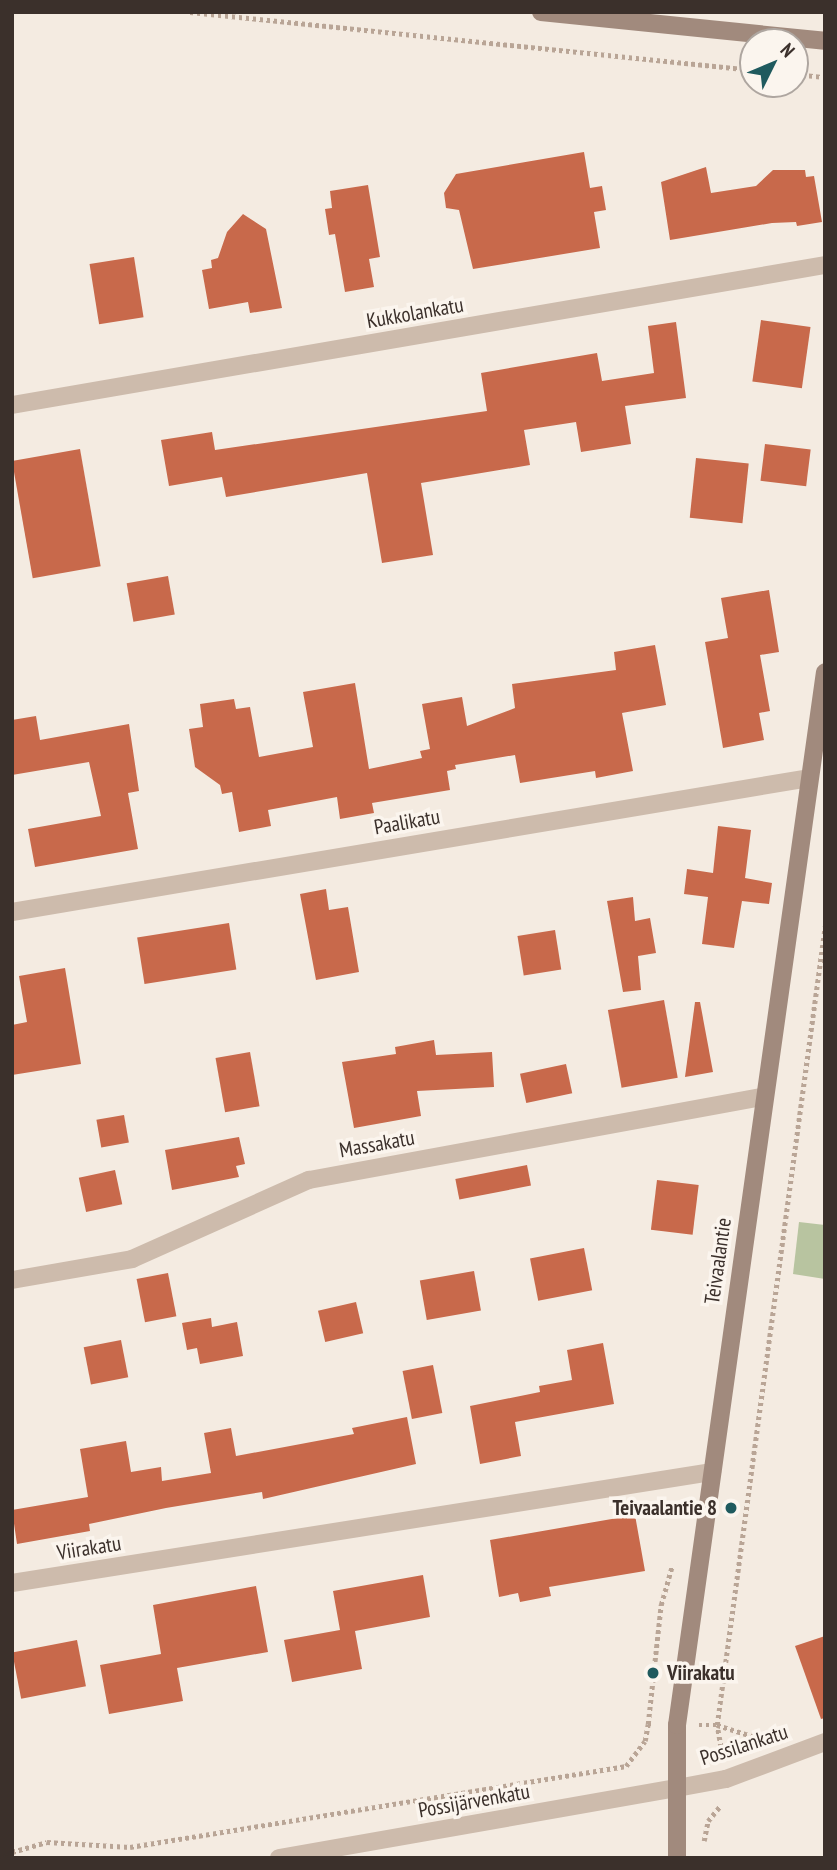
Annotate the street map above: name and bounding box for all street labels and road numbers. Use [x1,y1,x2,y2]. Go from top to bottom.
street label: Kukkolankatu [364,292,466,334]
street label: Paalikatu [372,804,442,840]
street label: Massakatu [337,1125,417,1163]
street label: Teivaalantie [699,1216,737,1306]
street label: Viirakatu [55,1531,123,1565]
street label: Possilankatu [697,1719,791,1771]
street label: Possijärvenkatu [416,1779,532,1823]

